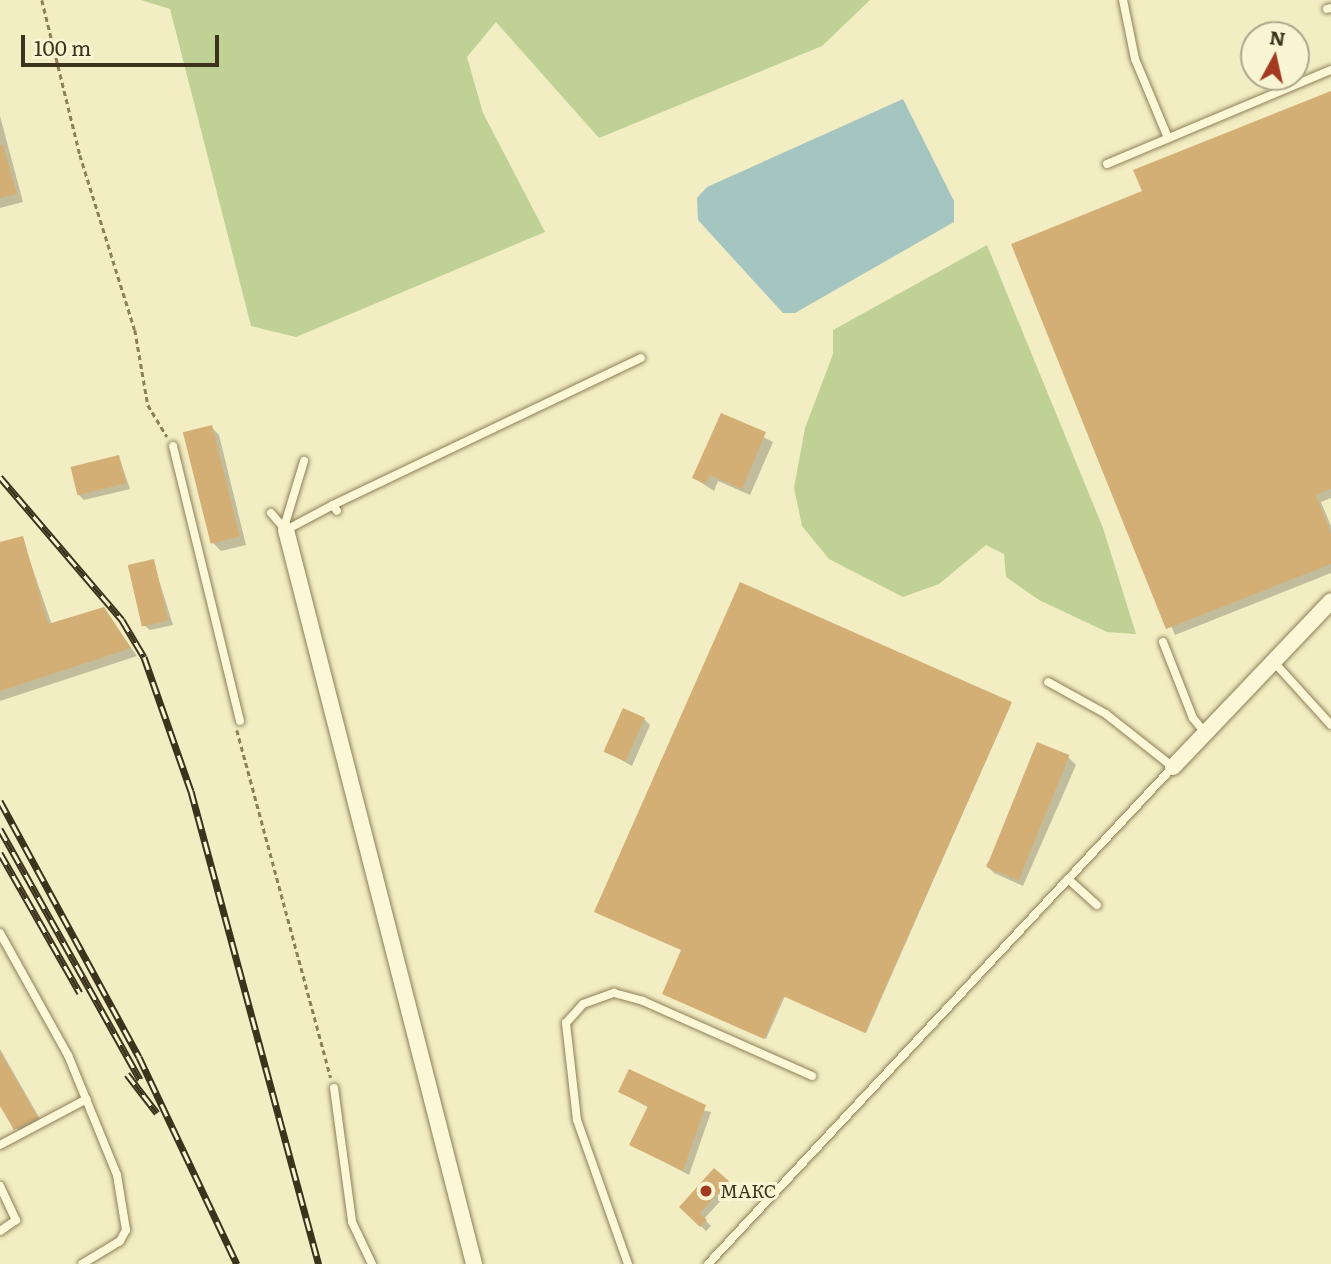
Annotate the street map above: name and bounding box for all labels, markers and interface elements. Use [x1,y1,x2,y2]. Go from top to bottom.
scale bar [24,21,222,65]
north arrow [1240,21,1310,91]
text: N [1268,22,1287,52]
text: 100 m [34,31,91,62]
place label: МАКС [720,1180,776,1202]
marker: МАКС [698,1183,714,1199]

